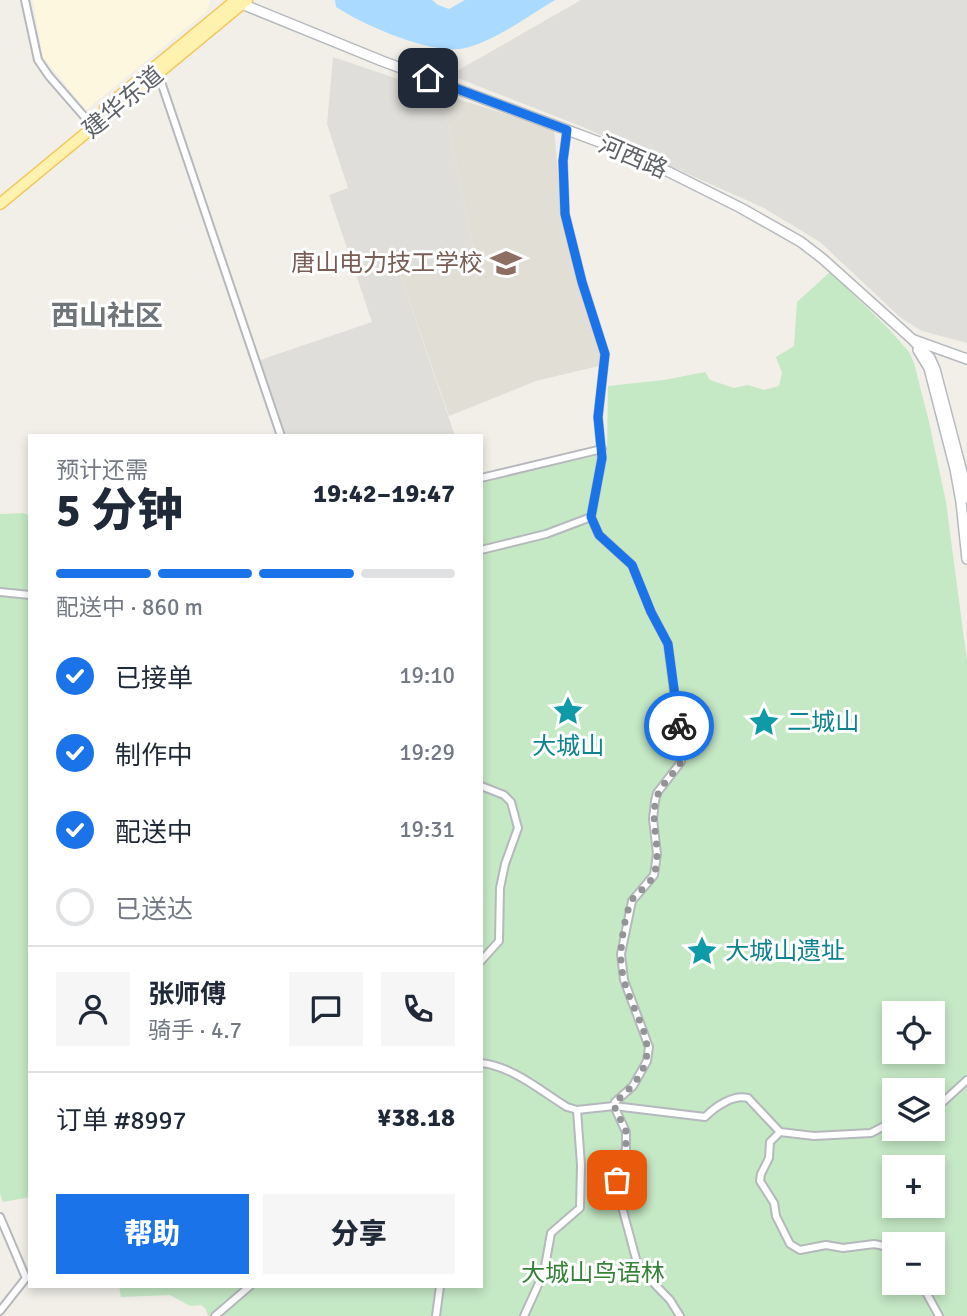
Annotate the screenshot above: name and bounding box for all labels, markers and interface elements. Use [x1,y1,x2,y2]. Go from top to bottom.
pin [398,48,458,108]
icon: home [409,59,447,97]
street label: 建华东道 [77,60,169,144]
street label: 河西路 [594,129,672,185]
school or university icon: 唐山电力技工学校 [489,246,523,280]
place label: 唐山电力技工学校 [291,248,483,278]
district label: 西山社区 [51,299,163,333]
text: 预计还需 [56,456,148,485]
text: 19:42–19:47 [313,478,455,510]
text: 5 分钟 [56,483,183,539]
text: 配送中 · 860 m [56,593,203,622]
icon: check [56,657,94,695]
text: 19:10 [399,661,455,690]
text: 已接单 [115,663,193,695]
courier [644,691,714,761]
place icon: 大城山 [551,694,585,728]
place icon: 二城山 [747,705,781,739]
icon: bike [660,707,698,745]
place label: 二城山 [787,707,859,737]
place label: 大城山 [532,731,604,761]
icon: check [56,734,94,772]
text: 19:29 [399,738,455,767]
text: 制作中 [115,740,193,772]
icon: check [56,811,94,849]
text: 19:31 [399,815,455,844]
text: 配送中 [115,817,193,849]
text: 已送达 [115,894,193,926]
place icon: 大城山遗址 [685,934,719,968]
place label: 大城山遗址 [725,936,845,966]
button: person [56,972,130,1046]
button: chat [289,972,363,1046]
button: phone [381,972,455,1046]
text: 张师傅 [148,979,226,1011]
map controls [882,1001,945,1295]
button: locate [882,1001,945,1064]
text: 骑手 · 4.7 [148,1016,242,1045]
button: layers [882,1078,945,1141]
text: ¥38.18 [377,1102,455,1134]
text: 订单 #8997 [56,1105,187,1137]
pin [587,1150,647,1210]
button: + [882,1155,945,1218]
icon: bag [598,1161,636,1199]
button: 帮助 [56,1194,249,1274]
button: 分享 [263,1194,455,1274]
button: − [882,1232,945,1295]
park label: 大城山鸟语林 [521,1258,665,1288]

